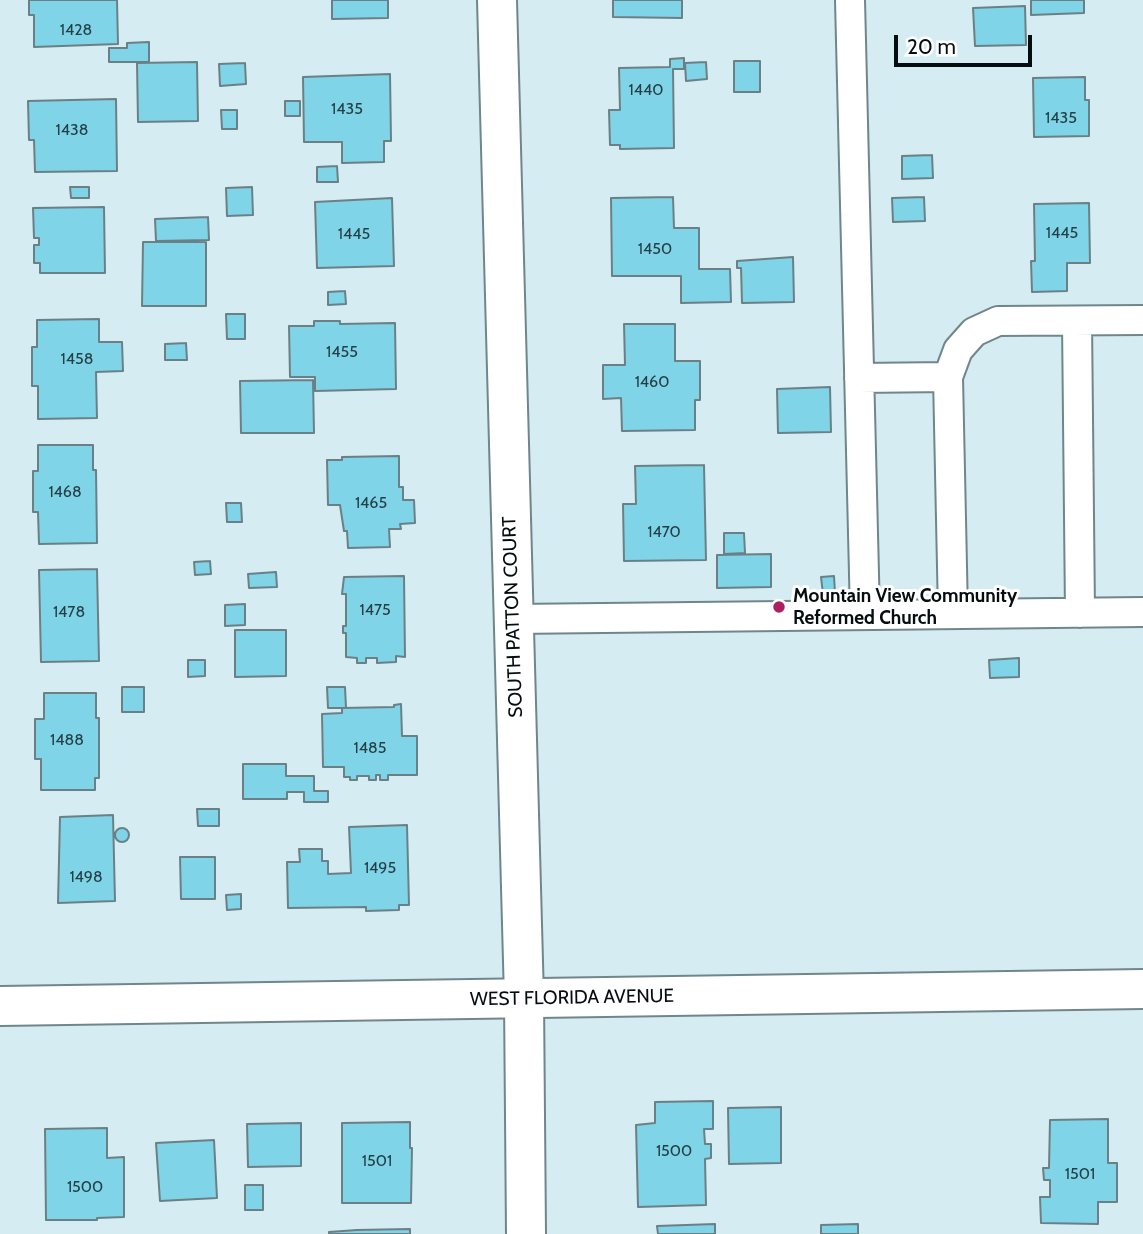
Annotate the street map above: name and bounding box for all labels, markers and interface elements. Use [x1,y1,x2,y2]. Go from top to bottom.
house number: 1428 [60,20,92,40]
scale bar [898,21,1036,65]
text: 20 m [907,34,956,59]
house number: 1440 [629,80,663,100]
house number: 1435 [331,99,363,119]
house number: 1435 [1045,108,1077,128]
house number: 1438 [56,120,88,140]
house number: 1445 [1046,223,1078,243]
house number: 1445 [338,224,370,244]
house number: 1450 [638,239,672,259]
house number: 1455 [326,342,358,362]
house number: 1458 [61,349,93,369]
house number: 1460 [635,372,669,392]
house number: 1468 [48,482,82,502]
house number: 1465 [355,493,387,513]
street label: SOUTH PATTON COURT [498,516,528,718]
house number: 1470 [647,522,681,542]
place label: Mountain View Community Reformed Church [793,585,1017,629]
marker: Mountain View Community Reformed Church [771,599,787,615]
house number: 1475 [359,600,391,620]
house number: 1478 [53,602,85,622]
house number: 1488 [50,730,84,750]
house number: 1485 [354,738,386,758]
house number: 1495 [364,858,396,878]
house number: 1498 [69,867,103,887]
street label: WEST FLORIDA AVENUE [470,985,674,1011]
house number: 1500 [656,1141,692,1161]
house number: 1501 [362,1151,392,1171]
house number: 1501 [1065,1164,1095,1184]
house number: 1500 [67,1177,103,1197]

